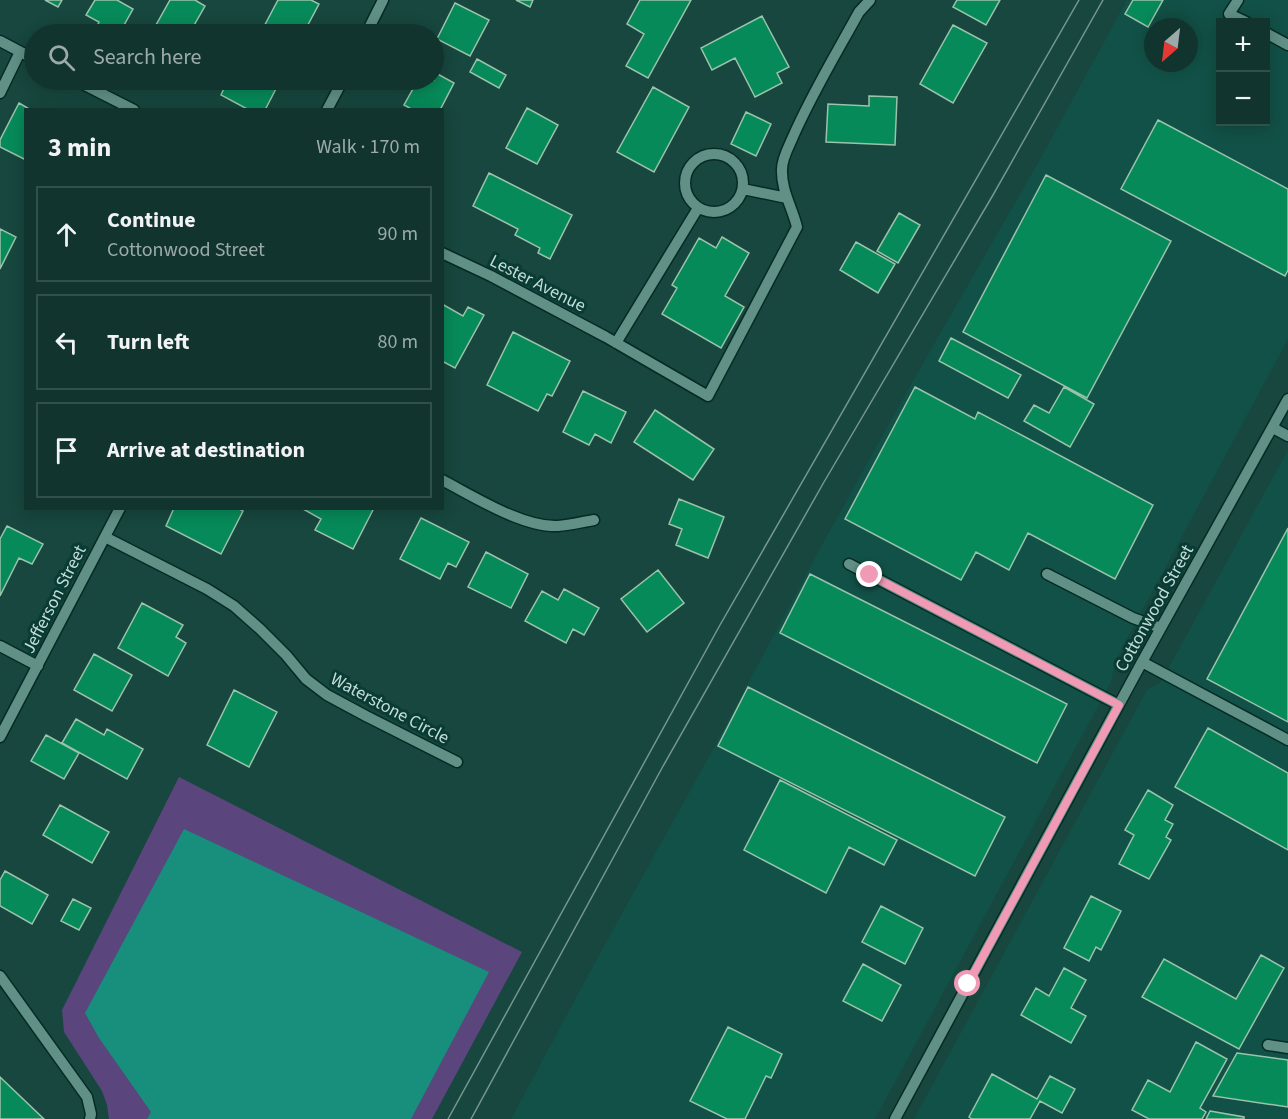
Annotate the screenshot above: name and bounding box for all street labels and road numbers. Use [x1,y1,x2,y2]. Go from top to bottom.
street label: Lester Avenue [485,249,590,318]
street label: Cottonwood Street [1109,540,1200,676]
street label: Jefferson Street [16,541,93,658]
street label: Waterstone Circle [326,667,454,750]

